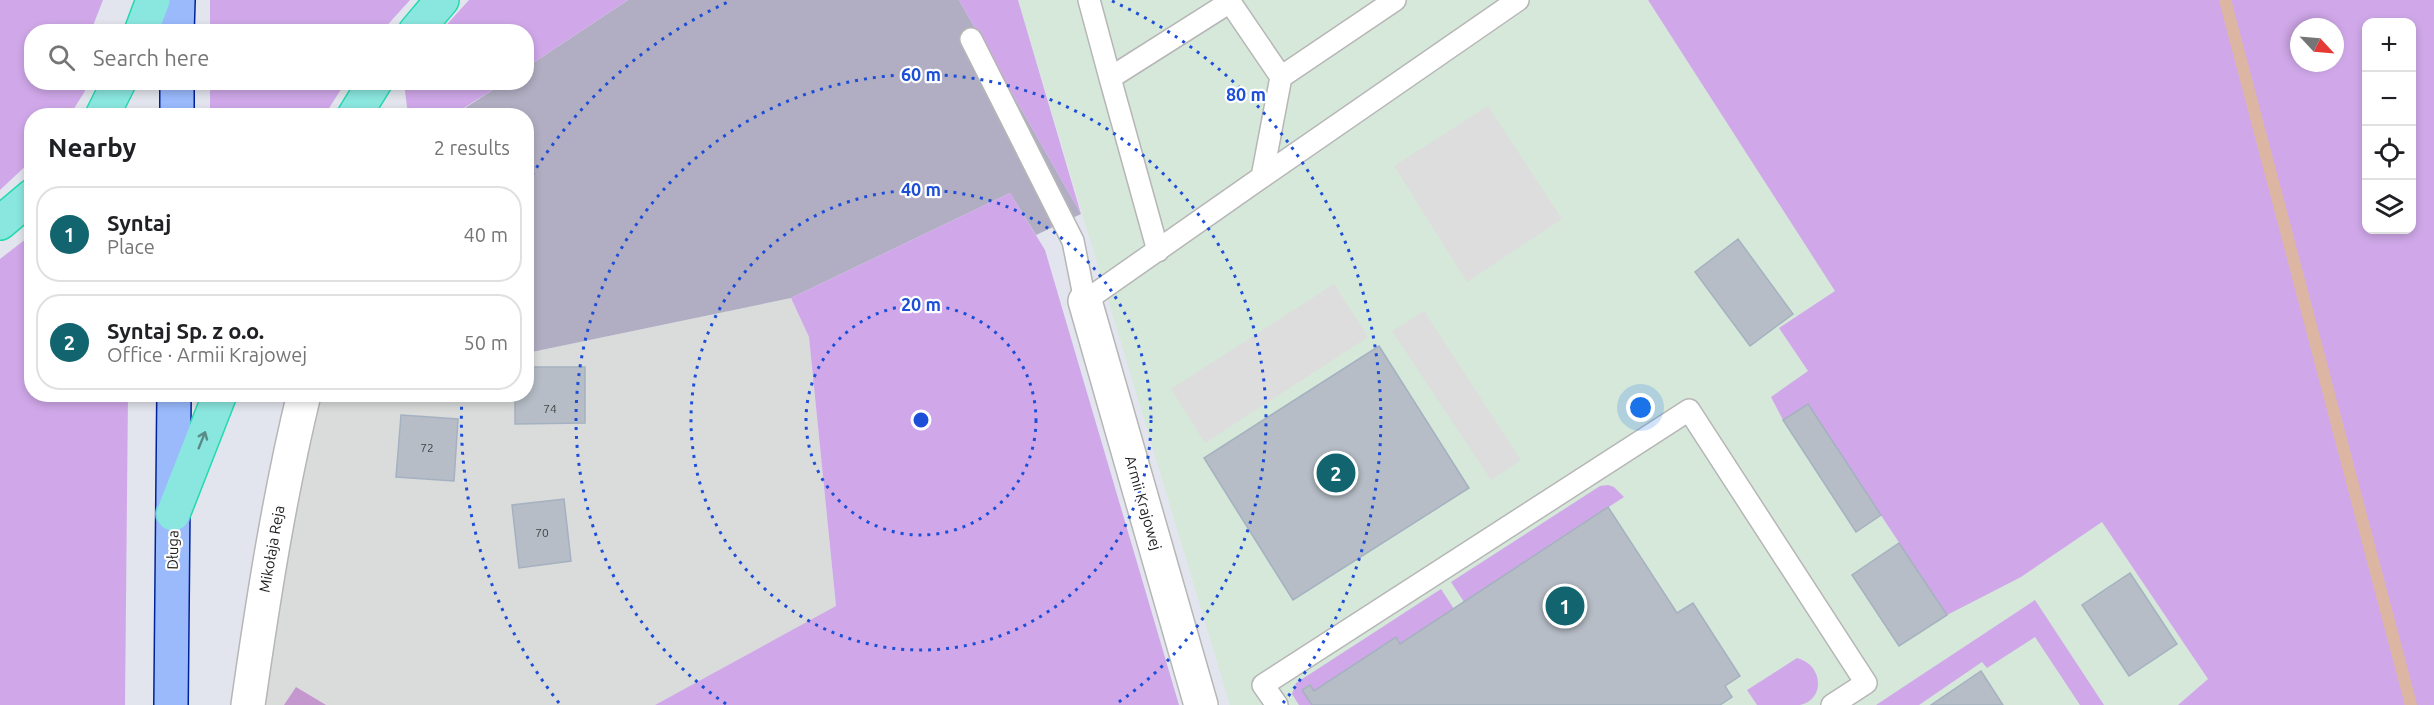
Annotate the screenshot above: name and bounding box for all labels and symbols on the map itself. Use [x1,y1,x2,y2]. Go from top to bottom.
north arrow [2290,18,2344,72]
text: 60 m [901,64,941,84]
text: 80 m [1226,84,1266,104]
text: 40 m [901,179,941,199]
text: 20 m [901,294,941,314]
your location [1626,393,1655,422]
house number: 74 [543,402,557,415]
centre of rings [911,410,931,430]
one-way arrow [197,431,208,450]
house number: 72 [420,441,434,454]
pin: 2 [1316,450,1356,496]
street label: Armii Krajowej [1122,454,1165,552]
street label: Mikołaja Reja [255,504,288,594]
house number: 70 [535,526,549,539]
street label: Długa [164,530,181,570]
pin: 1 [1546,584,1584,628]

